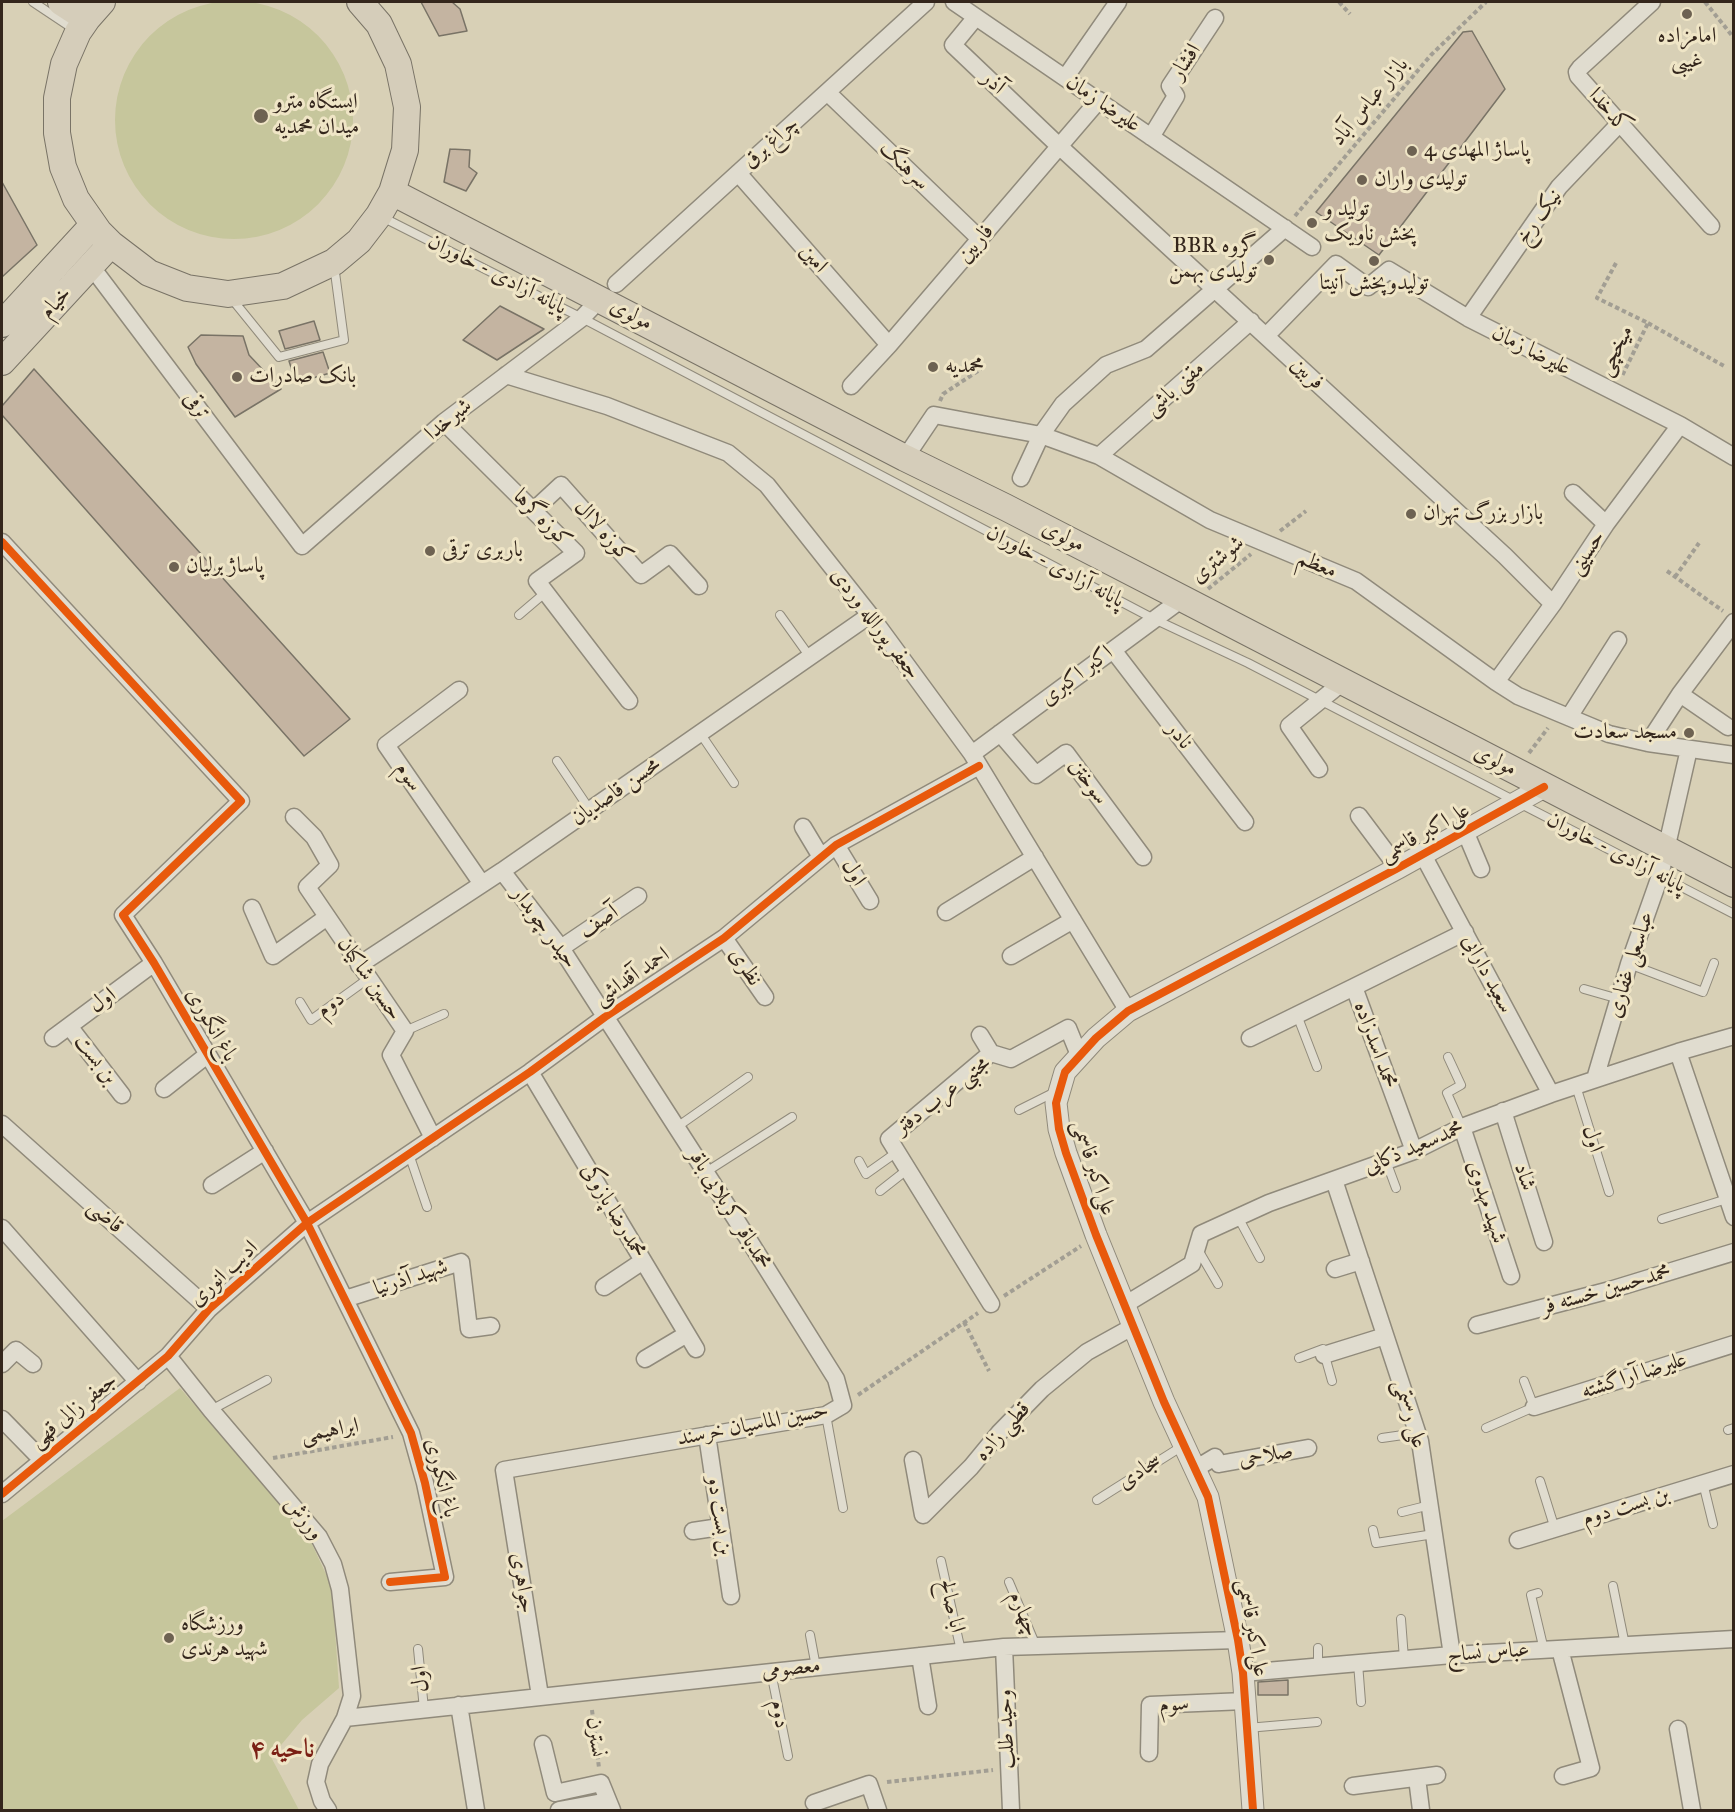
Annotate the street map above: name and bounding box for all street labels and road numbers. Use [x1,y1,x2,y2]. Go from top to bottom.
street label: افشار [1165,39,1207,85]
street label: بازار عباس آباد [1325,52,1415,152]
street label: آذر [975,65,1011,101]
street label: علیرضا زمان [1060,69,1146,139]
street label: کدخدا [1582,83,1636,139]
street label: چراغ برق [738,111,804,175]
street label: سرهنگ [873,136,935,196]
street label: نیک رخ [1510,184,1568,250]
street label: فاربین [952,219,1000,269]
street label: پایانه آزادی - خاوران [423,229,571,321]
street label: امین [793,239,833,279]
street label: خیام [34,281,78,325]
street label: مولوی [605,293,657,337]
street label: علیرضا زمان [1487,320,1575,382]
street label: میخچی [1592,321,1640,381]
street label: فربین [1285,352,1329,396]
street label: مقنی باشی [1140,356,1210,422]
street label: ترقی [177,386,215,426]
street label: شیرخدا [420,393,478,447]
street label: کوزه‌گرها [507,484,577,554]
street label: کوزه لاال [568,495,638,569]
street label: مولوی [1037,515,1089,559]
street label: پایانه آزادی - خاوران [981,520,1129,614]
street label: حسینی [1563,526,1611,580]
street label: شوشتری [1186,530,1250,590]
street label: معظم [1293,545,1341,585]
street label: جعفر پورالله وردی [824,563,926,685]
street label: اکبر اکبری [1035,640,1119,712]
street label: نادر [1160,717,1198,755]
street label: مولوی [1469,739,1521,783]
street label: محسن قاصدیان [566,752,666,832]
street label: سوختن [1063,754,1113,810]
street label: سوم [389,757,427,797]
street label: علی‌اکبر قاسمی [1375,797,1475,869]
street label: پایانه آزادی - خاوران [1542,807,1690,899]
street label: اول [835,855,871,891]
street label: حیدر چوبدار [505,882,583,974]
street label: آصف [574,899,624,945]
street label: عباسعلی غفاری [1601,909,1661,1021]
street label: سعید دارابی [1455,930,1519,1018]
street label: حسین شاکیان [331,932,407,1026]
street label: احمد آقداشی [589,942,675,1012]
street label: نظری [723,943,767,991]
street label: اول [84,982,122,1020]
street label: باغ انگوری [179,983,243,1067]
street label: دوم [312,986,350,1024]
street label: محمد اسدزاده [1347,998,1403,1092]
street label: بن بست [68,1030,122,1090]
street label: مجتبی عرب دفتر [890,1051,996,1141]
street label: محمدسعید ذکایی [1360,1115,1468,1181]
street label: علی‌اکبر قاسمی [1065,1117,1121,1219]
street label: اول [1575,1122,1609,1156]
street label: محمدباقر کربلایی باقر [681,1143,777,1275]
street label: شهید مهدوی [1460,1157,1512,1247]
street label: محمدرضا پازوکی [575,1159,651,1263]
street label: شاد [1507,1160,1541,1194]
street label: قاضی [82,1194,128,1240]
street label: ادیب انوری [184,1235,264,1313]
street label: شهید آذرنیا [371,1254,451,1302]
street label: محمدحسین خسته فر [1538,1259,1674,1321]
street label: علیرضا آراگشته [1578,1347,1690,1405]
street label: جعفر زالی قهی [25,1368,123,1454]
street label: علی رستمی [1386,1376,1432,1452]
street label: حسین الماسیان خرسند [675,1397,831,1453]
street label: قطبی زاده [969,1397,1037,1467]
street label: ابراهیمی [299,1413,361,1449]
street label: باغ انگوری [418,1436,464,1520]
street label: صلاحی [1237,1438,1295,1474]
street label: سجادی [1113,1448,1167,1496]
street label: بن بست دو [700,1475,738,1557]
street label: بن بست دوم [1579,1481,1673,1533]
street label: ورزش [278,1492,328,1546]
street label: جواهری [504,1551,540,1615]
street label: ابا صالح [932,1576,970,1636]
street label: علی‌اکبر قاسمی [1230,1577,1274,1679]
street label: چهارم [1002,1587,1044,1641]
street label: عباس نساج [1446,1637,1530,1669]
street label: معصومی [760,1653,822,1685]
street label: اول [406,1664,436,1694]
street label: وحید طلب [992,1689,1022,1769]
street label: سوم [1158,1691,1190,1719]
street label: دوم [763,1697,795,1731]
street label: نسترن [579,1715,611,1759]

